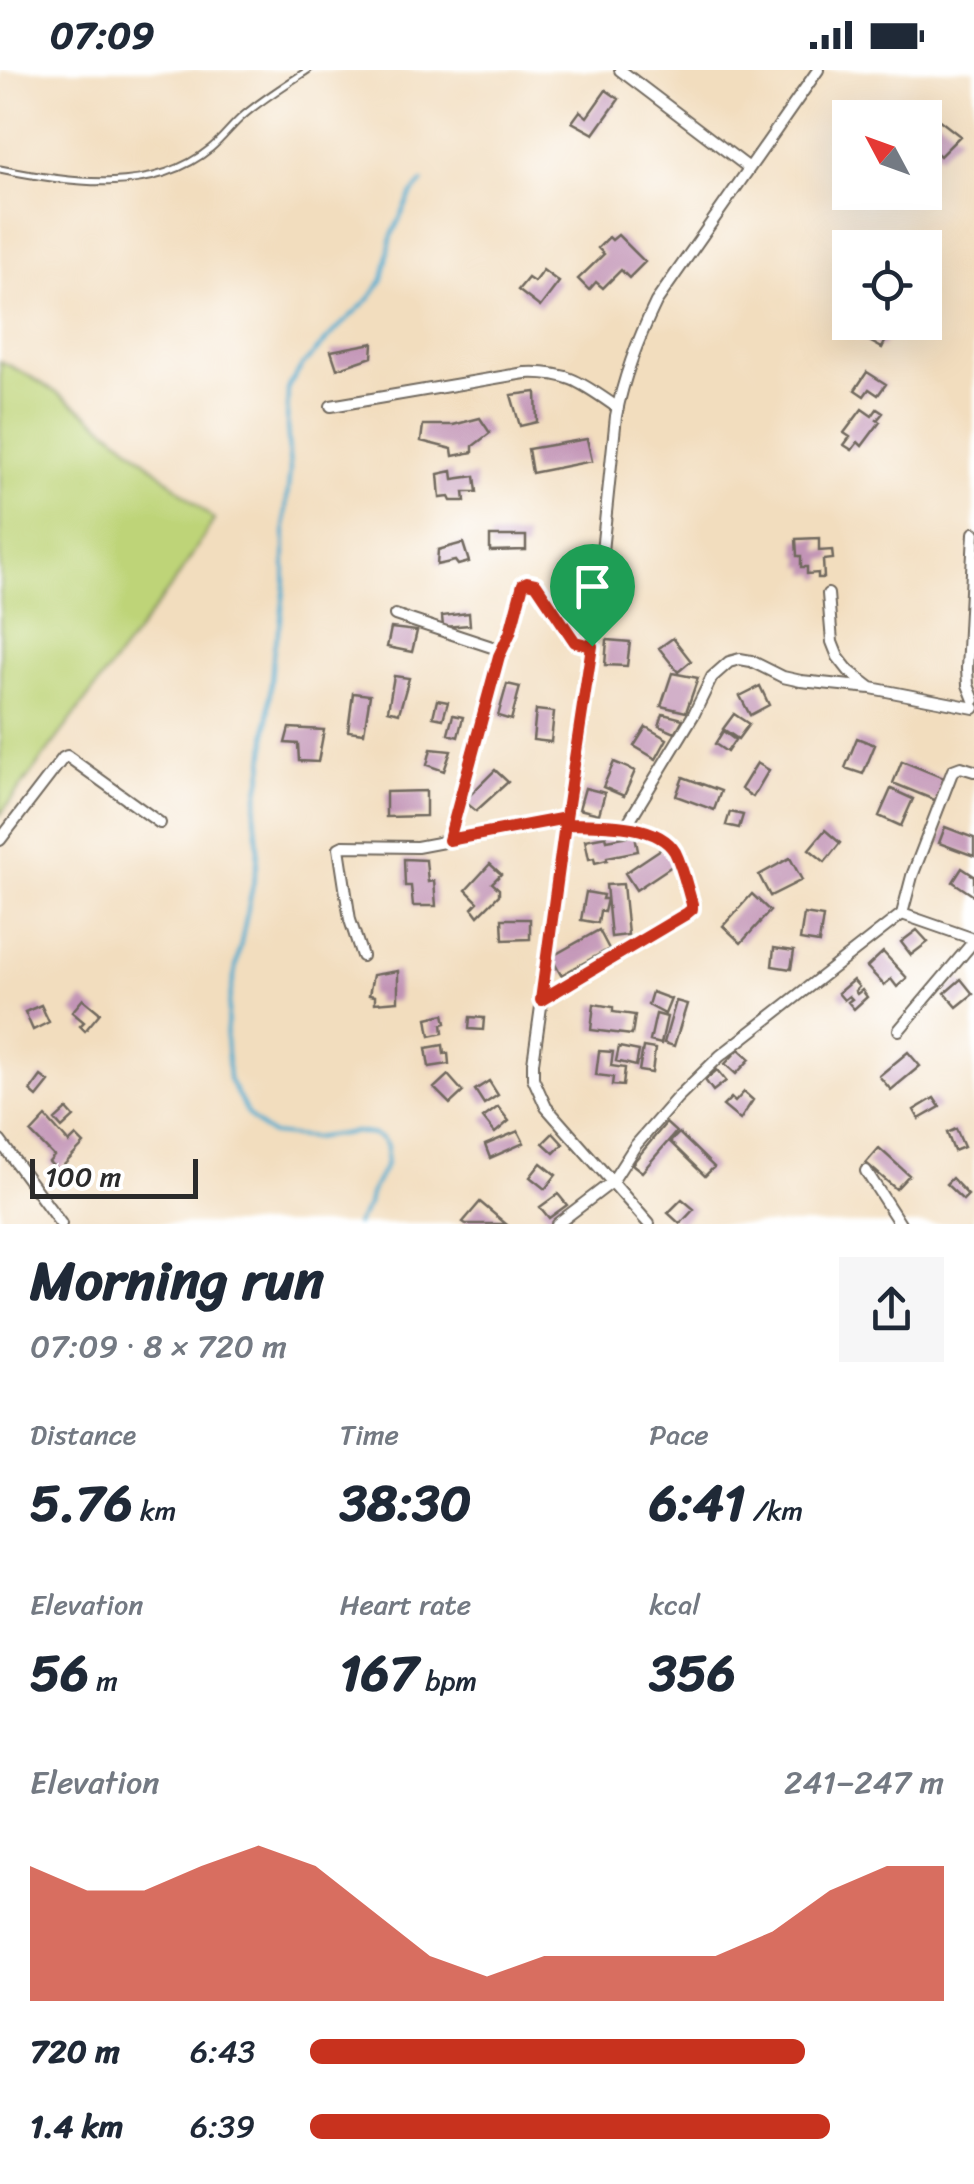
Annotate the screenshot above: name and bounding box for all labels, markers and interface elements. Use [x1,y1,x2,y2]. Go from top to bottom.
text: 07:09 [50,2,155,69]
north arrow [832,100,942,210]
map controls [832,100,942,340]
button: locate [832,230,942,340]
pin [550,544,635,647]
icon: arrive [565,559,620,614]
text: 100 m [45,1152,121,1201]
scale bar [30,1154,198,1198]
text: Morning run [30,1232,324,1329]
button: share [839,1257,944,1362]
text: 07:09 · 8 × 720 m [30,1318,287,1375]
text: Distance [30,1410,136,1459]
text: Time [340,1410,399,1459]
text: Pace [649,1410,709,1459]
text: 5.76 [30,1459,133,1548]
text: 38:30 [340,1459,471,1548]
text: 6:41 [649,1459,746,1548]
text: km [133,1486,176,1535]
text: /km [746,1486,803,1535]
text: Elevation [30,1580,143,1629]
text: Heart rate [340,1580,471,1629]
text: kcal [649,1580,700,1629]
text: 56 [30,1629,89,1718]
text: 167 [340,1629,418,1718]
text: 356 [649,1629,736,1718]
text: m [89,1656,118,1705]
text: bpm [418,1656,477,1705]
text: Elevation [30,1754,160,1811]
text: 241–247 m [784,1754,944,1811]
text: 720 m [30,2023,120,2080]
text: 6:43 [190,2023,255,2080]
text: 1.4 km [30,2098,123,2155]
text: 6:39 [190,2098,255,2155]

